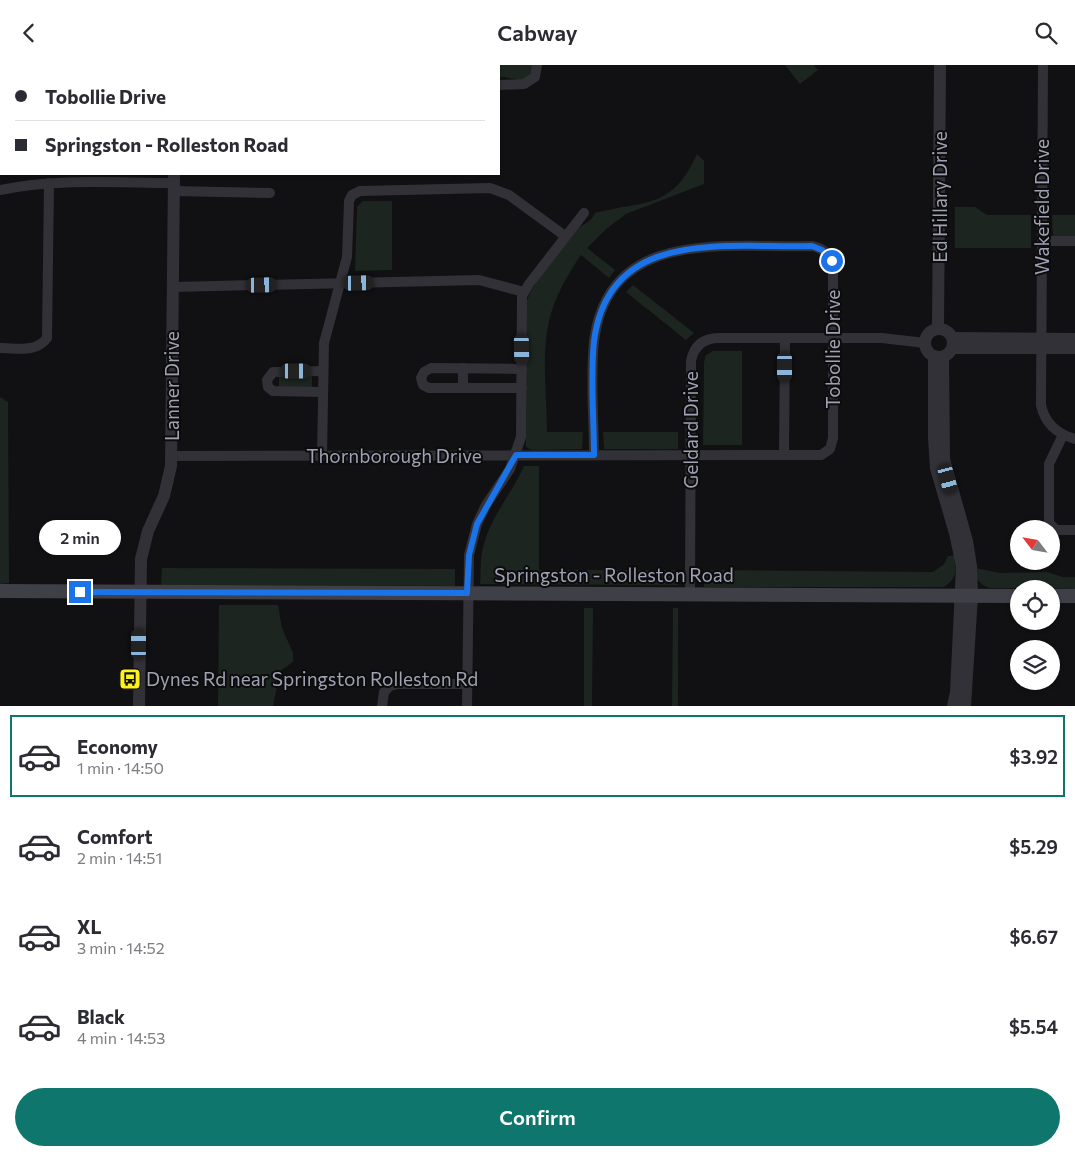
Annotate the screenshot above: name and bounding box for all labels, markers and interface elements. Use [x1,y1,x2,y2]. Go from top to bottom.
icon: back [15,19,43,47]
text: Cabway [497,19,578,46]
icon: search [1032,19,1060,47]
text: Tobollie Drive [45,85,166,108]
street label: Ed Hillary Drive [928,131,951,263]
text: Springston - Rolleston Road [45,133,288,156]
street label: Wakefield Drive [1030,139,1053,275]
route start [821,250,843,272]
car [343,275,374,291]
car [246,277,277,293]
street label: Tobollie Drive [821,290,844,408]
street label: Lanner Drive [160,331,183,441]
car [514,334,529,364]
car [777,352,792,382]
car [281,364,311,379]
street label: Geldard Drive [679,371,702,489]
street label: Thornborough Drive [306,444,482,467]
car [936,463,959,495]
callout: 2 min [39,519,121,555]
north arrow [1010,520,1060,570]
map controls [1010,520,1060,690]
text: 2 min [60,528,100,547]
street label: Springston - Rolleston Road [494,563,734,586]
button: locate [1010,580,1060,630]
route end [69,581,91,603]
car [131,629,146,659]
button: layers [1010,640,1060,690]
bus stop icon: Dynes Rd near Springston Rolleston Rd [118,667,142,691]
place label: Dynes Rd near Springston Rolleston Rd [146,667,478,690]
icon: car [17,734,62,779]
text: Economy [77,735,158,758]
text: $3.92 [1010,745,1058,768]
text: 1 min · 14:50 [77,758,164,777]
icon: car [17,824,62,869]
text: Comfort [77,825,153,848]
text: $5.29 [1009,835,1058,858]
text: 2 min · 14:51 [77,848,162,867]
icon: car [17,914,62,959]
text: XL [77,915,102,938]
text: $6.67 [1009,925,1058,948]
text: 3 min · 14:52 [77,938,165,957]
icon: car [17,1004,62,1049]
text: Black [77,1005,125,1028]
text: $5.54 [1009,1015,1058,1038]
text: 4 min · 14:53 [77,1028,165,1047]
button: Confirm [15,1088,1060,1146]

